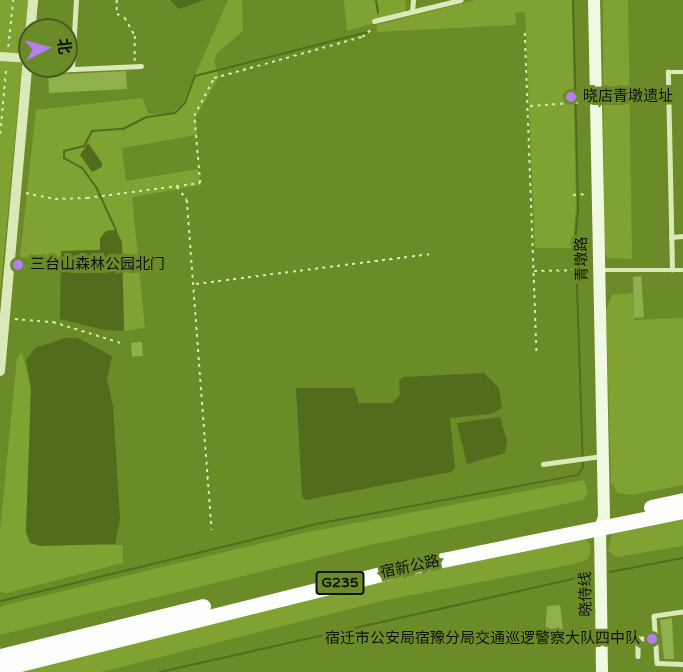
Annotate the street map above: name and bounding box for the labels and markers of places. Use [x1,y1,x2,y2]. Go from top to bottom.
place label: 晓店青墩遗址 [583,88,673,106]
marker: 晓店青墩遗址 [564,90,578,104]
place label: 三台山森林公园北门 [30,256,165,274]
marker: 三台山森林公园北门 [11,258,25,272]
place label: 宿迁市公安局宿豫分局交通巡逻警察大队四中队 [325,630,640,648]
marker: 宿迁市公安局宿豫分局交通巡逻警察大队四中队 [645,632,659,646]

